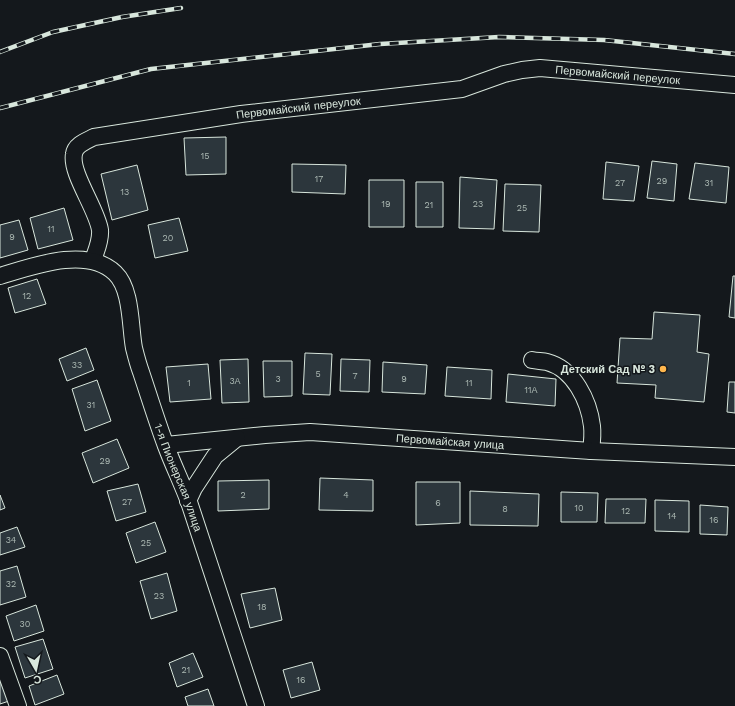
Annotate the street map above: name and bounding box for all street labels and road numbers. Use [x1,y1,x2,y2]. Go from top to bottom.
street label: Первомайский переулок [555,63,681,87]
street label: Первомайский переулок [235,94,361,121]
street label: 1-я Пионерская улица [152,422,205,534]
street label: Первомайская улица [395,431,506,452]

